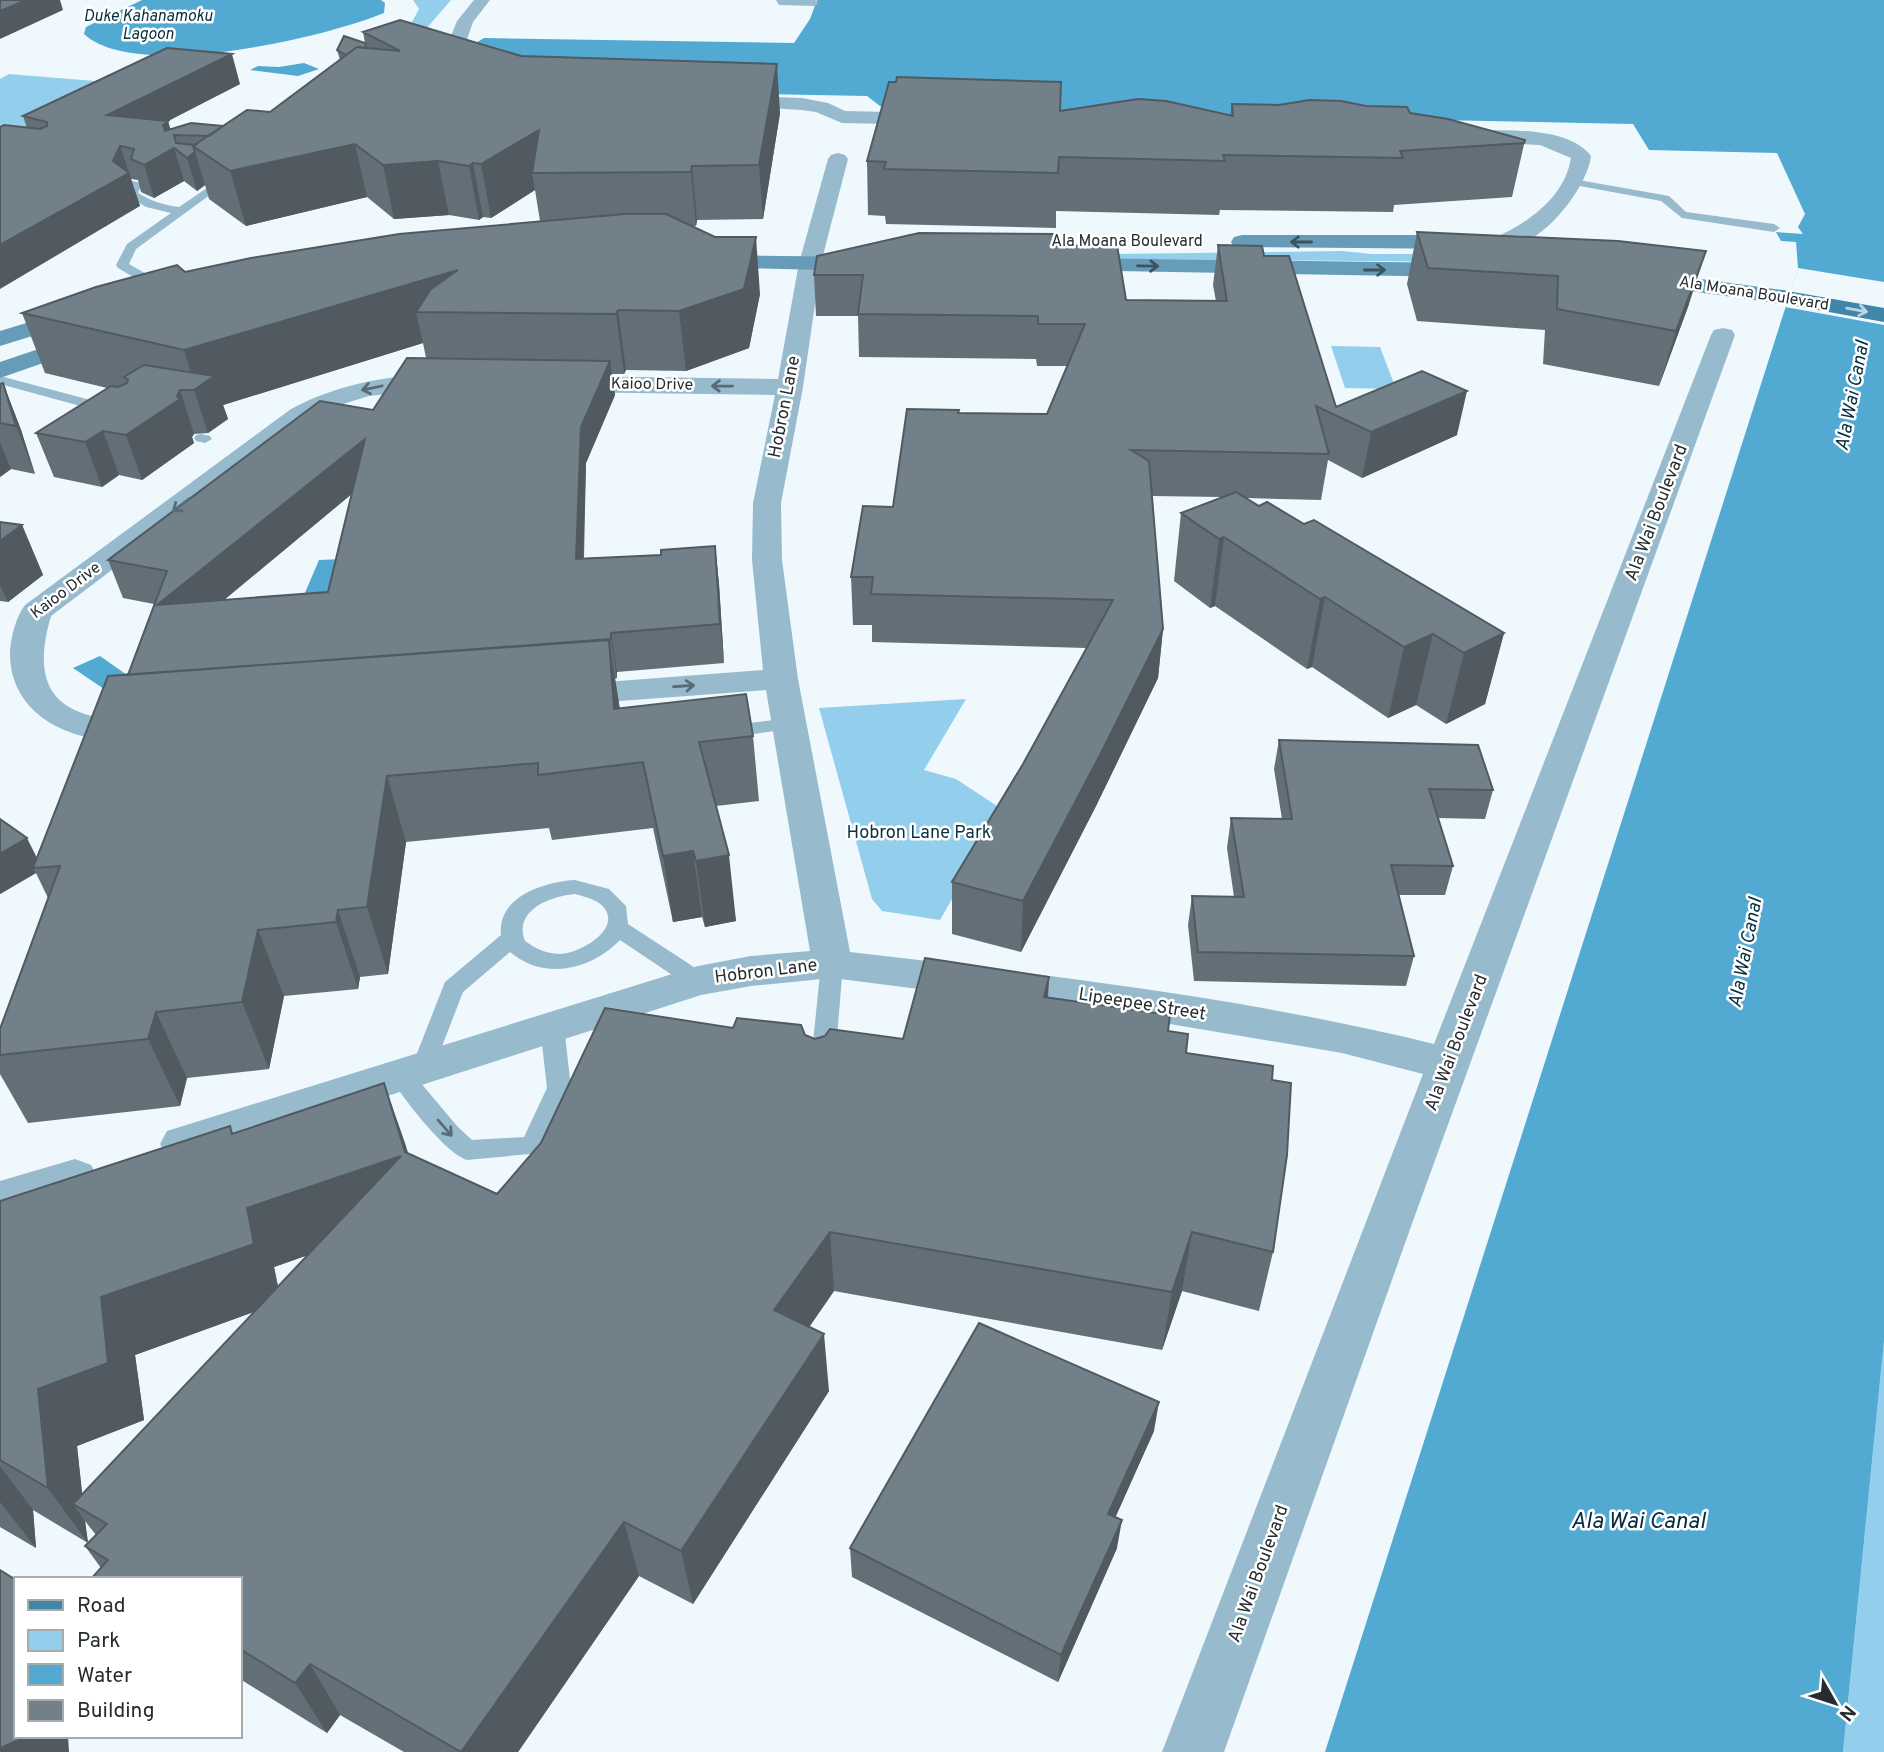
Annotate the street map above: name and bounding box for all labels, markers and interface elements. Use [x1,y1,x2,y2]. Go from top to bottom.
water label: Duke Kahanamoku Lagoon [84,7,213,45]
street label: Ala Moana Boulevard [1051,232,1203,252]
one-way arrow [1290,235,1313,249]
one-way arrow [1136,259,1159,272]
one-way arrow [1363,263,1386,277]
street label: Ala Moana Boulevard [1678,272,1830,316]
one-way arrow [1845,304,1868,317]
water label: Ala Wai Canal [1831,338,1876,453]
street label: Hobron Lane [764,354,806,460]
street label: Kaioo Drive [611,374,693,396]
one-way arrow [711,379,734,393]
one-way arrow [361,381,384,395]
street label: Ala Wai Boulevard [1620,441,1694,585]
one-way arrow [172,498,190,513]
street label: Kaioo Drive [27,558,105,624]
one-way arrow [673,679,695,692]
park label: Hobron Lane Park [847,822,991,845]
water label: Ala Wai Canal [1724,895,1769,1010]
street label: Hobron Lane [713,954,819,990]
street label: Ala Wai Boulevard [1420,971,1494,1115]
street label: Lipeepee Street [1077,984,1207,1026]
one-way arrow [437,1118,453,1136]
street label: Ala Wai Boulevard [1223,1502,1295,1646]
water label: Ala Wai Canal [1571,1508,1706,1537]
legend [14,1577,242,1738]
text: Road [77,1593,126,1620]
text: Park [77,1628,120,1655]
text: Water [77,1663,132,1690]
north arrow [1800,1668,1870,1738]
text: Building [77,1698,155,1725]
text: N [1833,1700,1860,1725]

